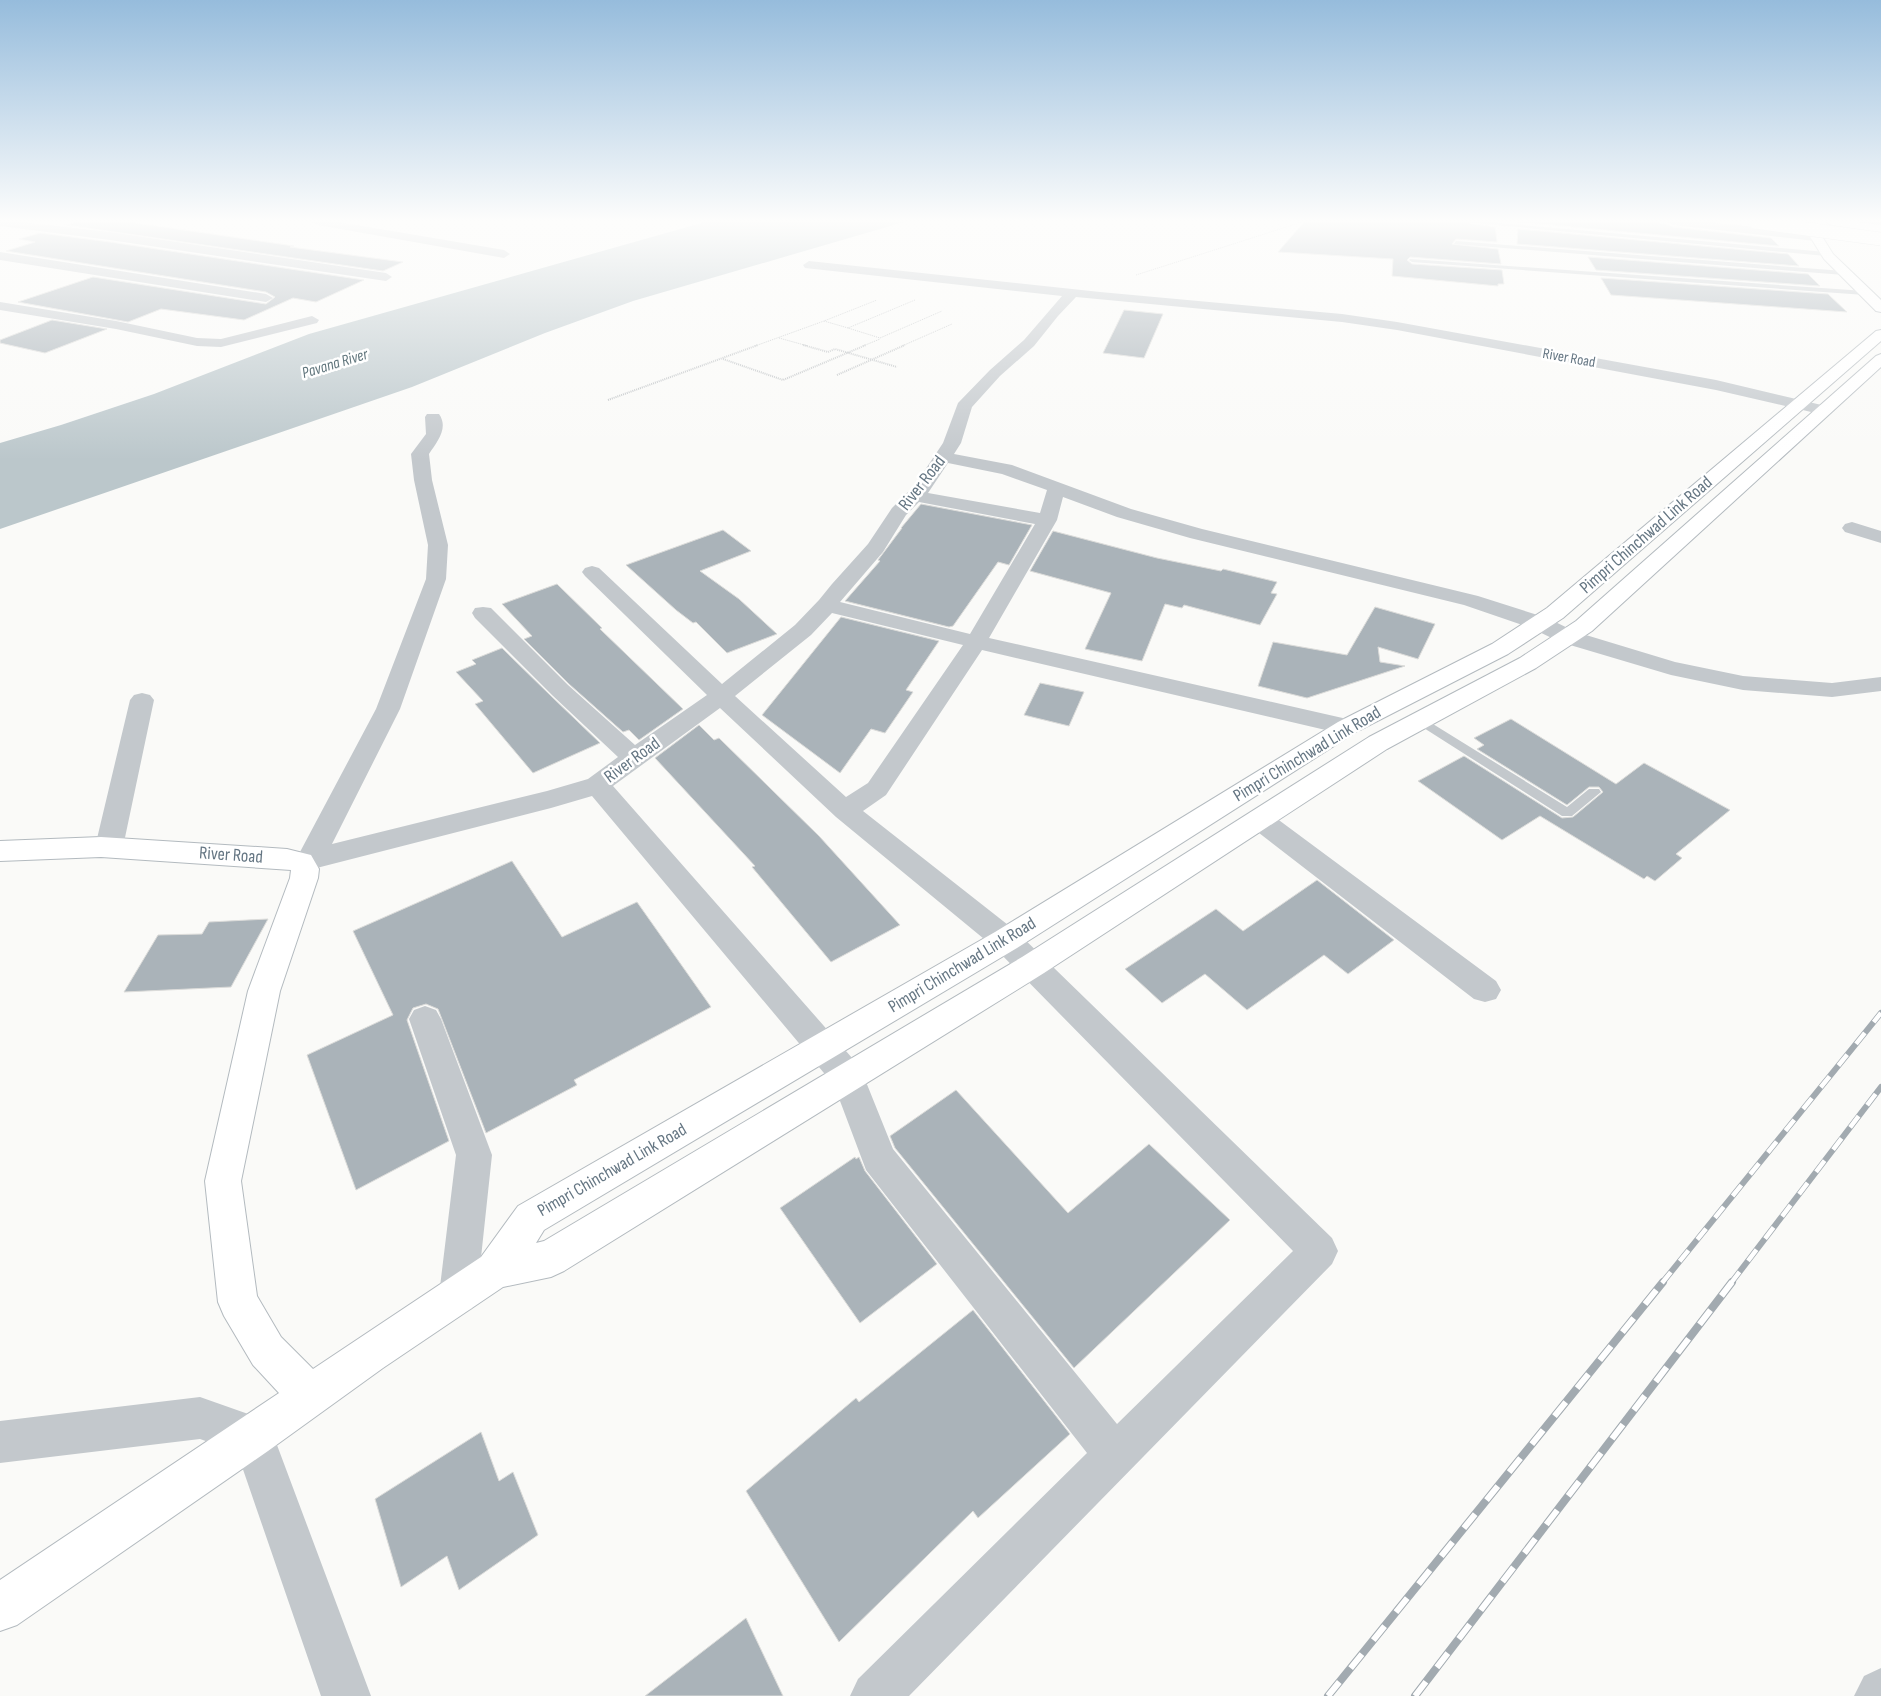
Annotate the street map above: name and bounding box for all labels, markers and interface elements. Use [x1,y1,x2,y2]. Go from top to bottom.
street label: River Road [1541,344,1597,372]
water label: Pavana River [300,345,371,383]
street label: River Road [894,451,950,515]
street label: Pimpri Chinchwad Link Road [1576,472,1716,598]
street label: Pimpri Chinchwad Link Road [1229,702,1385,806]
street label: River Road [600,733,664,787]
street label: River Road [198,842,264,868]
street label: Pimpri Chinchwad Link Road [884,913,1040,1017]
street label: Pimpri Chinchwad Link Road [534,1119,690,1221]

